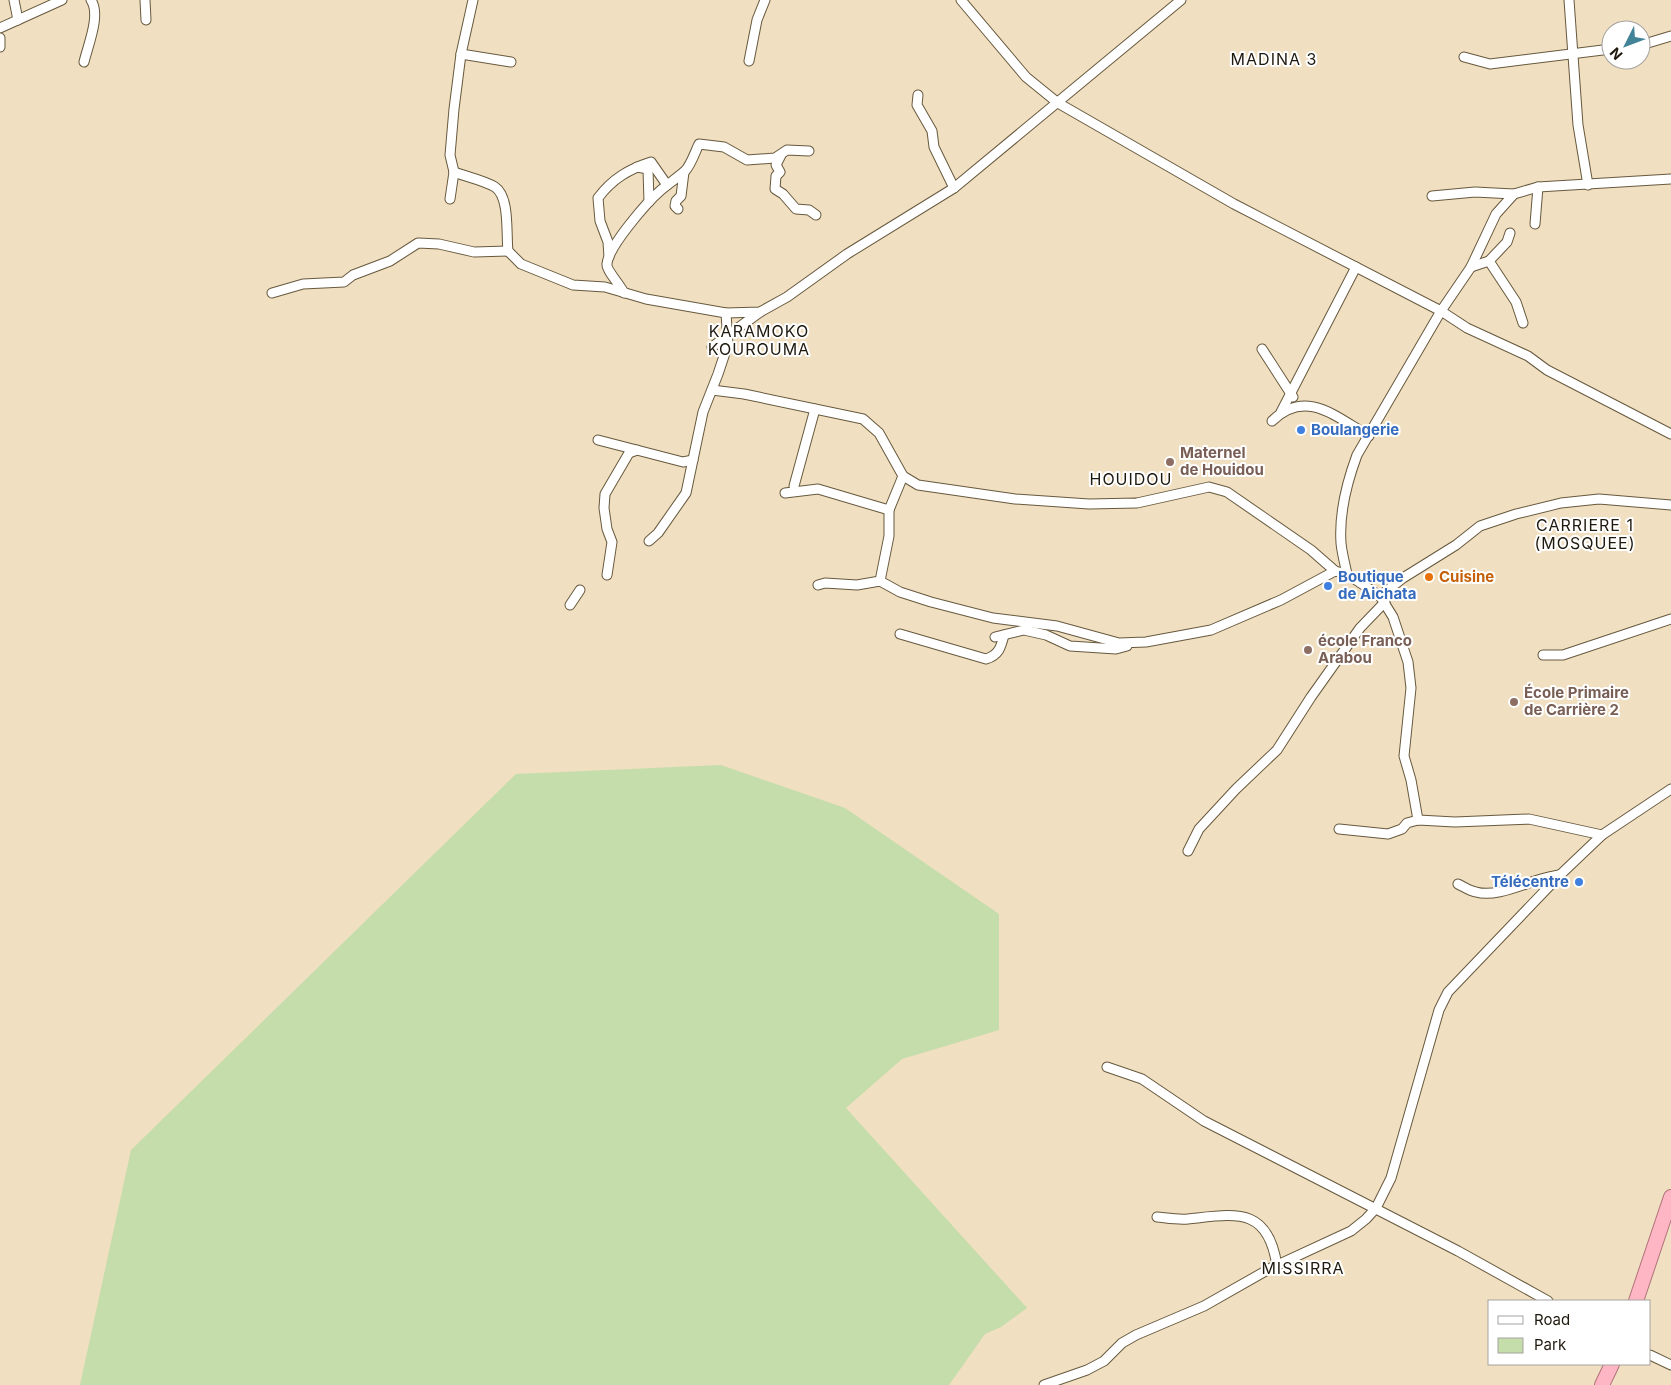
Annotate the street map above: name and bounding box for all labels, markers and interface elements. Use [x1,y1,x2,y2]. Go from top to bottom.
north arrow [1601,20,1651,70]
text: N [1606,44,1626,64]
district label: MADINA 3 [1231,49,1317,69]
district label: KARAMOKO KOUROUMA [708,321,810,359]
place label: Boulangerie [1311,420,1399,439]
marker: Boulangerie [1295,424,1307,436]
place label: Maternel de Houidou [1180,443,1264,479]
marker: Maternel de Houidou [1164,456,1176,468]
district label: HOUIDOU [1089,469,1173,489]
district label: CARRIERE 1 (MOSQUEE) [1535,515,1636,553]
place label: Boutique de Aichata [1338,567,1416,603]
place label: Cuisine [1439,567,1494,586]
marker: Cuisine [1423,571,1435,583]
marker: Boutique de Aichata [1322,580,1334,592]
place label: école Franco Arabou [1318,631,1412,667]
marker: école Franco Arabou [1302,644,1314,656]
place label: École Primaire de Carrière 2 [1524,683,1629,719]
marker: École Primaire de Carrière 2 [1508,696,1520,708]
place label: Télécentre [1491,872,1569,891]
marker: Télécentre [1573,876,1585,888]
district label: MISSIRRA [1261,1258,1345,1278]
legend [1488,1300,1651,1365]
text: Road [1534,1310,1570,1329]
text: Park [1534,1335,1567,1354]

